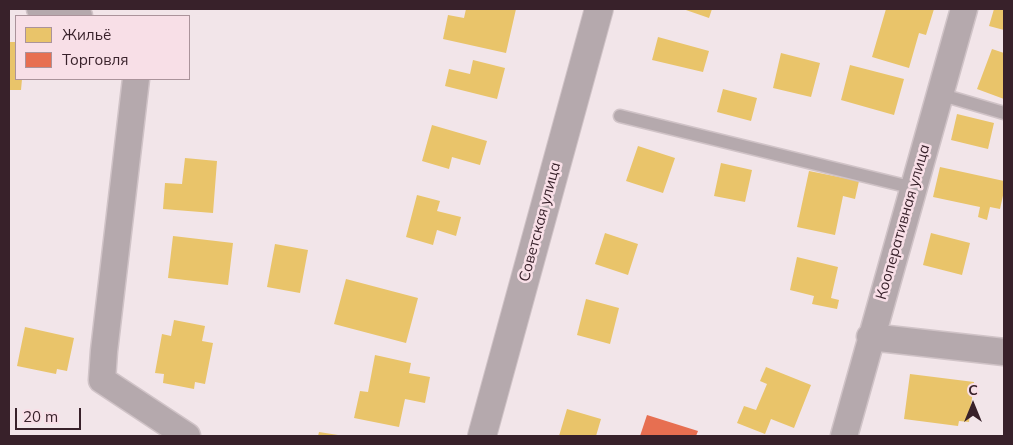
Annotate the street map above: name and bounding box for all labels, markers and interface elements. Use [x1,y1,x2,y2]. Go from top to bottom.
legend [15,15,190,80]
text: Жильё [62,25,111,44]
text: Торговля [62,50,129,69]
street label: Кооперативная улица [872,142,934,302]
street label: Советская улица [515,160,565,284]
north arrow [948,380,998,430]
text: С [968,381,978,399]
scale bar [18,398,84,430]
text: 20 m [23,407,58,426]

